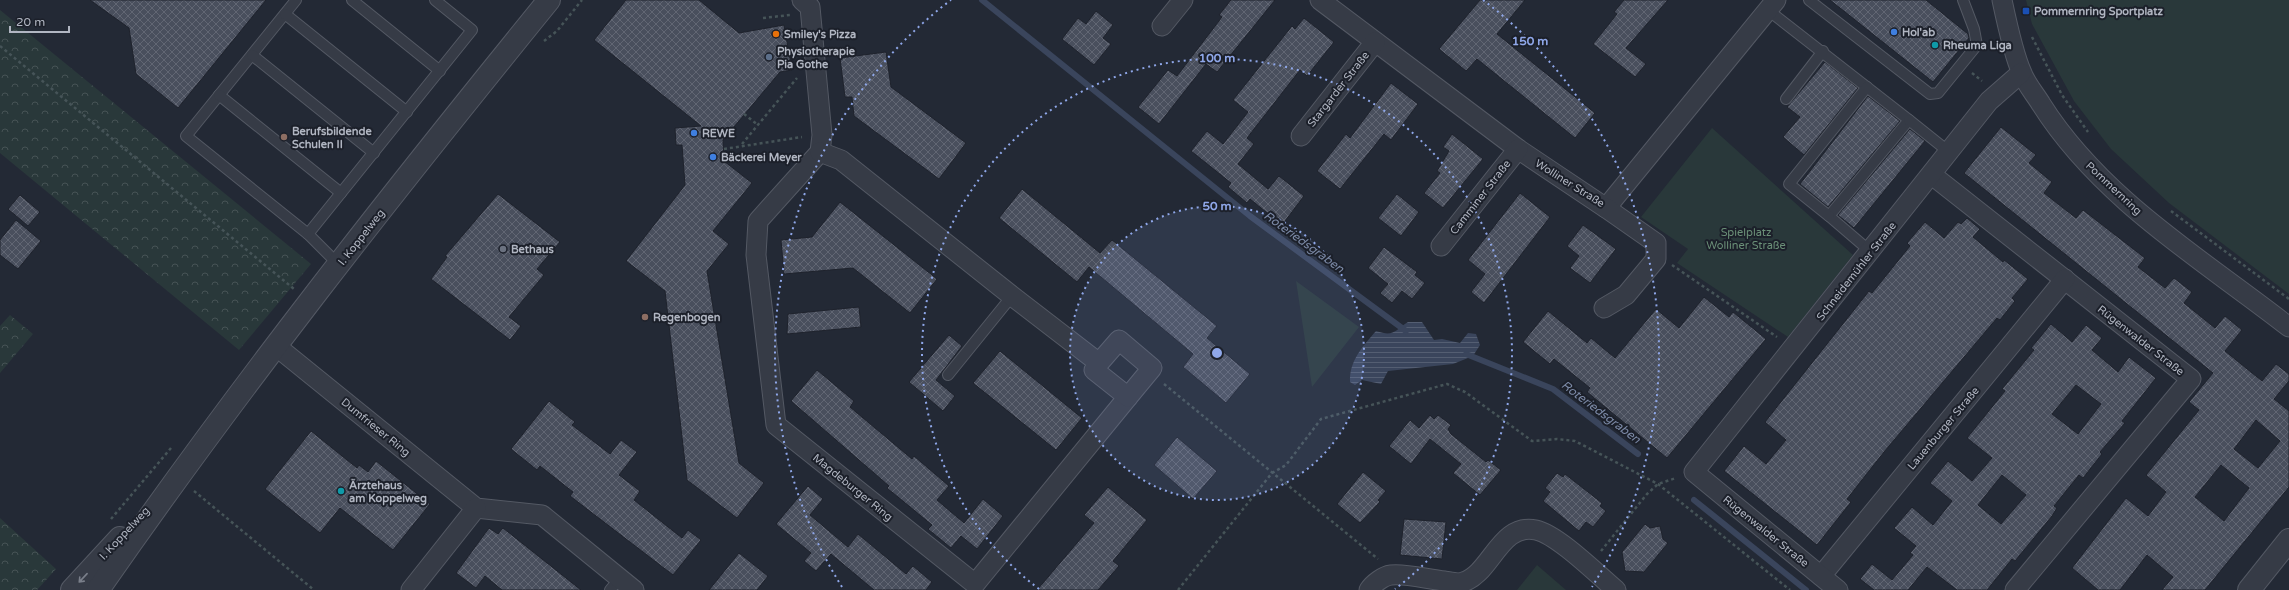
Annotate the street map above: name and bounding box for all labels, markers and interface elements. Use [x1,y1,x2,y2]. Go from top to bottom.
place label: Pommernring Sportplatz [2034,5,2163,19]
marker: Pommernring Sportplatz [2021,6,2031,16]
scale bar [10,8,69,34]
text: 20 m [16,15,45,29]
place label: Hol'ab [1902,26,1935,39]
marker: Hol'ab [1889,27,1899,37]
place label: Smiley's Pizza [784,28,856,42]
marker: Smiley's Pizza [771,29,781,39]
text: 150 m [1512,34,1548,48]
place label: Rheuma Liga [1943,39,2012,53]
marker: Rheuma Liga [1930,40,1940,50]
place label: Physiotherapie Pia Gothe [777,45,856,71]
street label: Stargarder Straße [1305,49,1372,130]
text: 100 m [1199,51,1235,65]
marker: Physiotherapie Pia Gothe [764,52,774,62]
place label: Berufsbildende Schulen II [292,125,372,151]
place label: REWE [702,127,735,140]
marker: REWE [689,128,699,138]
marker: Berufsbildende Schulen II [279,132,289,142]
place label: Bäckerei Meyer [721,151,802,165]
marker: Bäckerei Meyer [708,152,718,162]
street label: Wolliner Straße [1533,157,1607,210]
street label: Camminer Straße [1447,158,1513,237]
street label: Pommernring [2083,159,2144,218]
text: 50 m [1202,199,1232,213]
street label: I. Koppelweg [335,207,387,268]
water label: Roteriedsgraben [1261,208,1347,276]
street label: Schneidemühler Straße [1814,219,1899,323]
park label: Spielplatz Wolliner Straße [1706,226,1786,252]
place label: Bethaus [511,243,555,256]
marker: Bethaus [498,244,508,254]
street label: Rügenwalder Straße [2095,303,2187,378]
place label: Regenbogen [653,311,721,325]
marker: Regenbogen [640,312,650,322]
centre of rings [1210,346,1224,360]
water label: Roteriedsgraben [1559,378,1644,447]
street label: Lauenburger Straße [1905,384,1982,472]
street label: Dumfrieser Ring [339,396,413,459]
street label: Magdeburger Ring [810,451,895,524]
place label: Ärztehaus am Koppelweg [349,478,427,506]
marker: Ärztehaus am Koppelweg [336,486,346,496]
street label: Rügenwalder Straße [1720,493,1811,570]
street label: I. Koppelweg [97,504,152,562]
one-way arrow [79,573,88,583]

